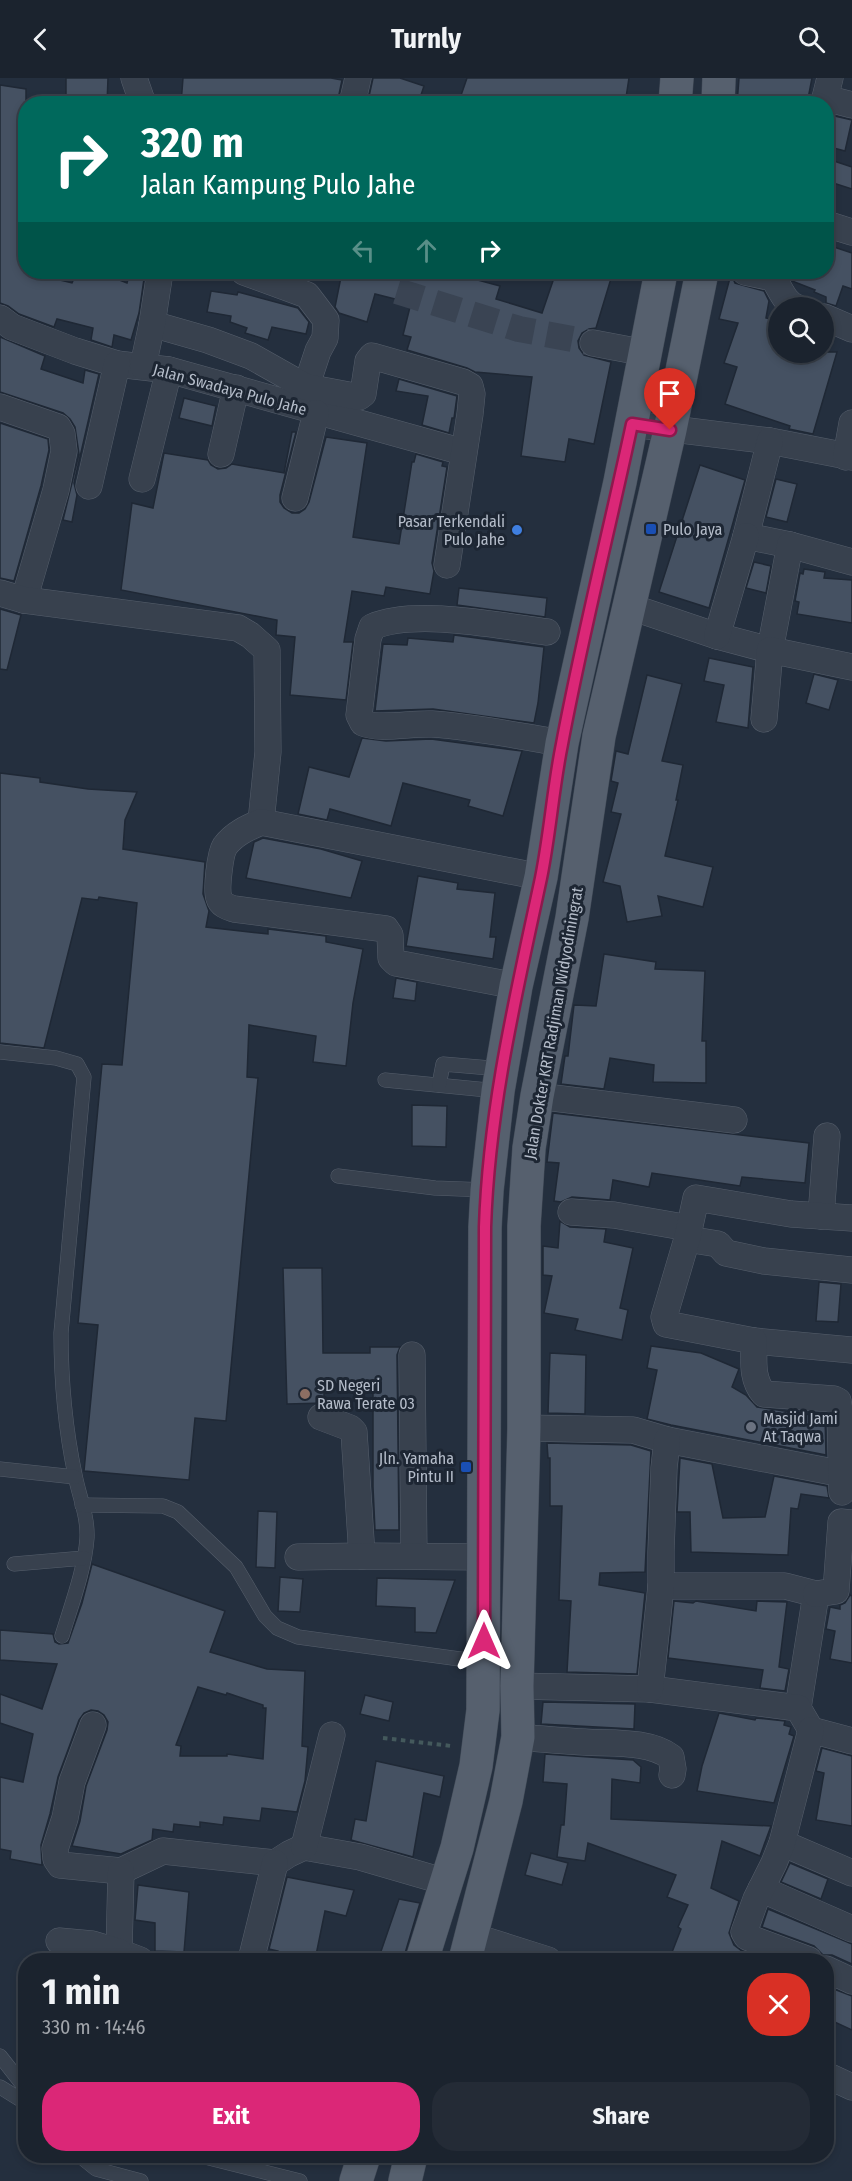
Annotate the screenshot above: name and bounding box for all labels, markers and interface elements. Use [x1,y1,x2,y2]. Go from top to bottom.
icon: back [24,23,57,56]
text: Turnly [391,23,461,55]
icon: search [795,23,828,56]
text: 320 m [141,118,244,168]
icon: right [42,120,120,198]
text: Jalan Kampung Pulo Jahe [141,169,415,201]
icon: left [347,234,380,267]
icon: ahead [410,234,443,267]
icon: right [473,234,506,267]
map controls [768,297,834,363]
button: search [768,297,834,363]
street label: Jalan Swadaya Pulo Jahe [151,360,309,419]
pin [644,368,695,430]
icon: arrive [653,377,686,410]
place label: Pasar Terkendali Pulo Jahe [398,512,505,549]
place label: Pulo Jaya [663,520,723,539]
marker: Pulo Jaya [644,522,658,536]
marker: Pasar Terkendali Pulo Jahe [510,523,524,537]
street label: Jalan Dokter KRT Radjiman Widyodiningrat [520,885,587,1161]
place label: SD Negeri Rawa Terate 03 [317,1376,415,1413]
marker: SD Negeri Rawa Terate 03 [298,1387,312,1401]
place label: Masjid Jami At Taqwa [763,1409,838,1446]
marker: Masjid Jami At Taqwa [744,1420,758,1434]
place label: Jln. Yamaha Pintu II [379,1449,454,1486]
marker: Jln. Yamaha Pintu II [459,1460,473,1474]
position arrow [452,1609,516,1673]
text: 1 min [42,1970,120,2014]
button: close [747,1973,810,2036]
text: 330 m · 14:46 [42,2015,145,2039]
button: Exit [42,2082,420,2151]
button: Share [432,2082,810,2151]

